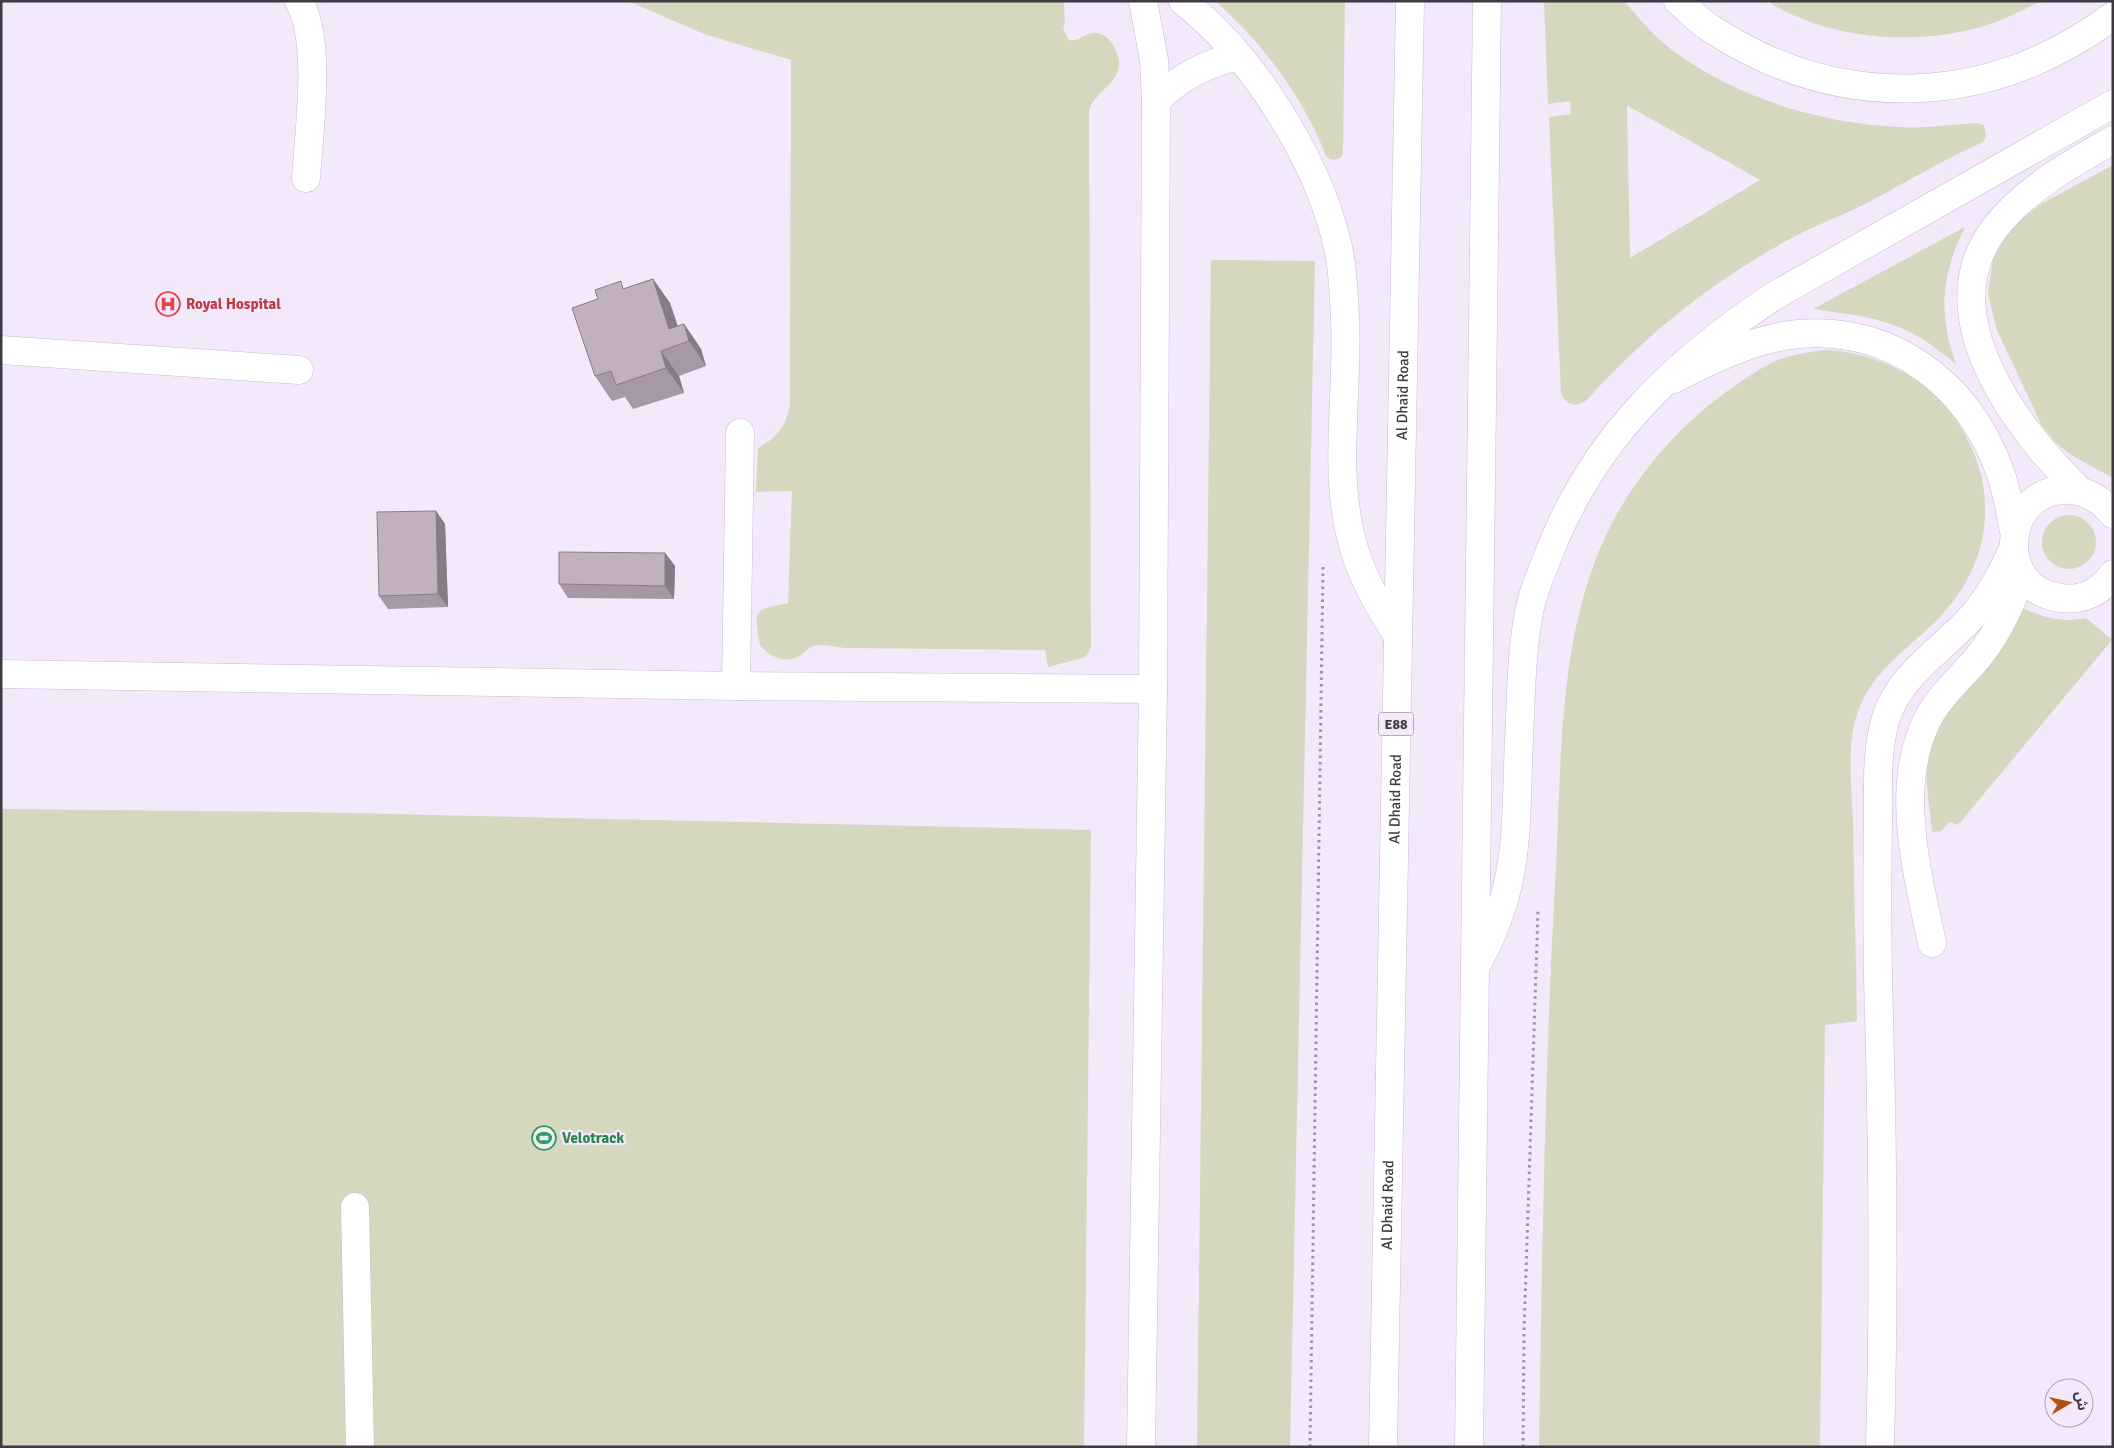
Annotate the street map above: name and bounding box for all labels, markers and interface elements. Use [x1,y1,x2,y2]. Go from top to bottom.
hospital icon: Royal Hospital [155,291,181,317]
place label: Royal Hospital [186,295,281,313]
street label: Al Dhaid Road [1393,350,1412,440]
road number: E88 [1378,712,1414,736]
street label: Al Dhaid Road [1385,754,1405,844]
sports icon: Velotrack [531,1125,557,1151]
place label: Velotrack [562,1129,624,1147]
street label: Al Dhaid Road [1378,1160,1397,1250]
north arrow [2044,1378,2094,1428]
text: ش [2071,1390,2091,1412]

